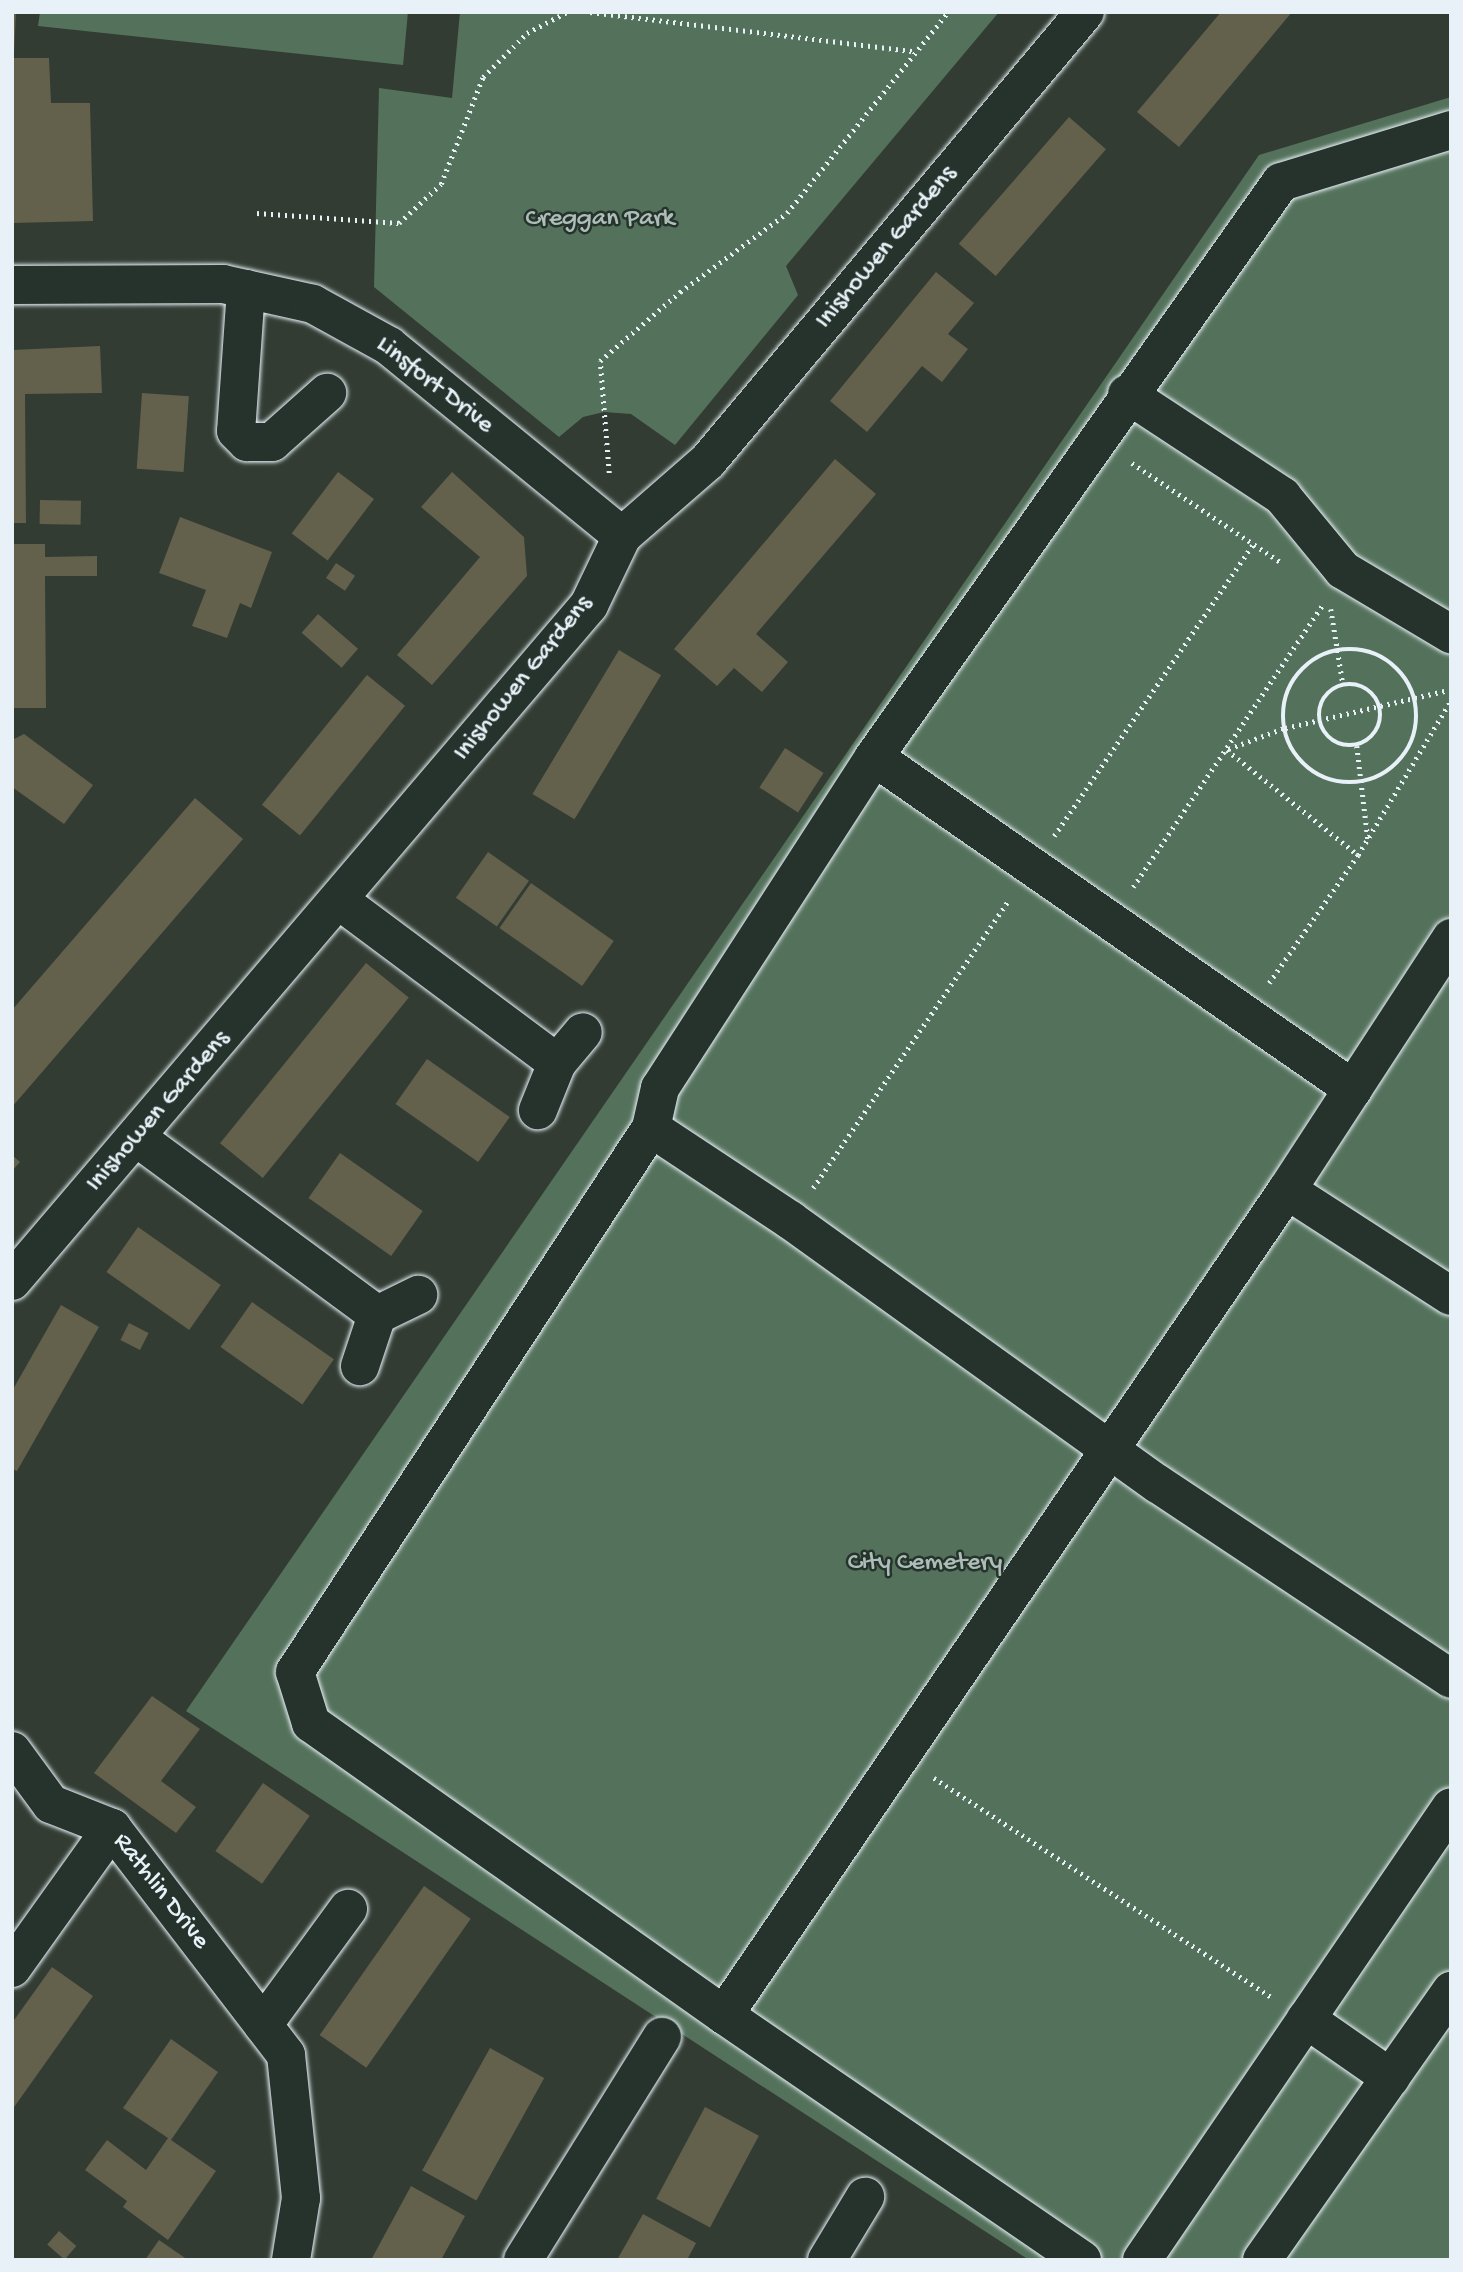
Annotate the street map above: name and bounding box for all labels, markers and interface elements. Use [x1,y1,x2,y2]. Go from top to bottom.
street label: Inishowen Gardens [809,160,965,336]
park label: Creggan Park [526,204,674,236]
street label: Linsfort Drive [369,330,499,442]
street label: Inishowen Gardens [448,590,600,768]
street label: Inishowen Gardens [80,1025,238,1199]
park label: City Cemetery [848,1548,1002,1580]
street label: Rathlin Drive [105,1828,215,1956]

